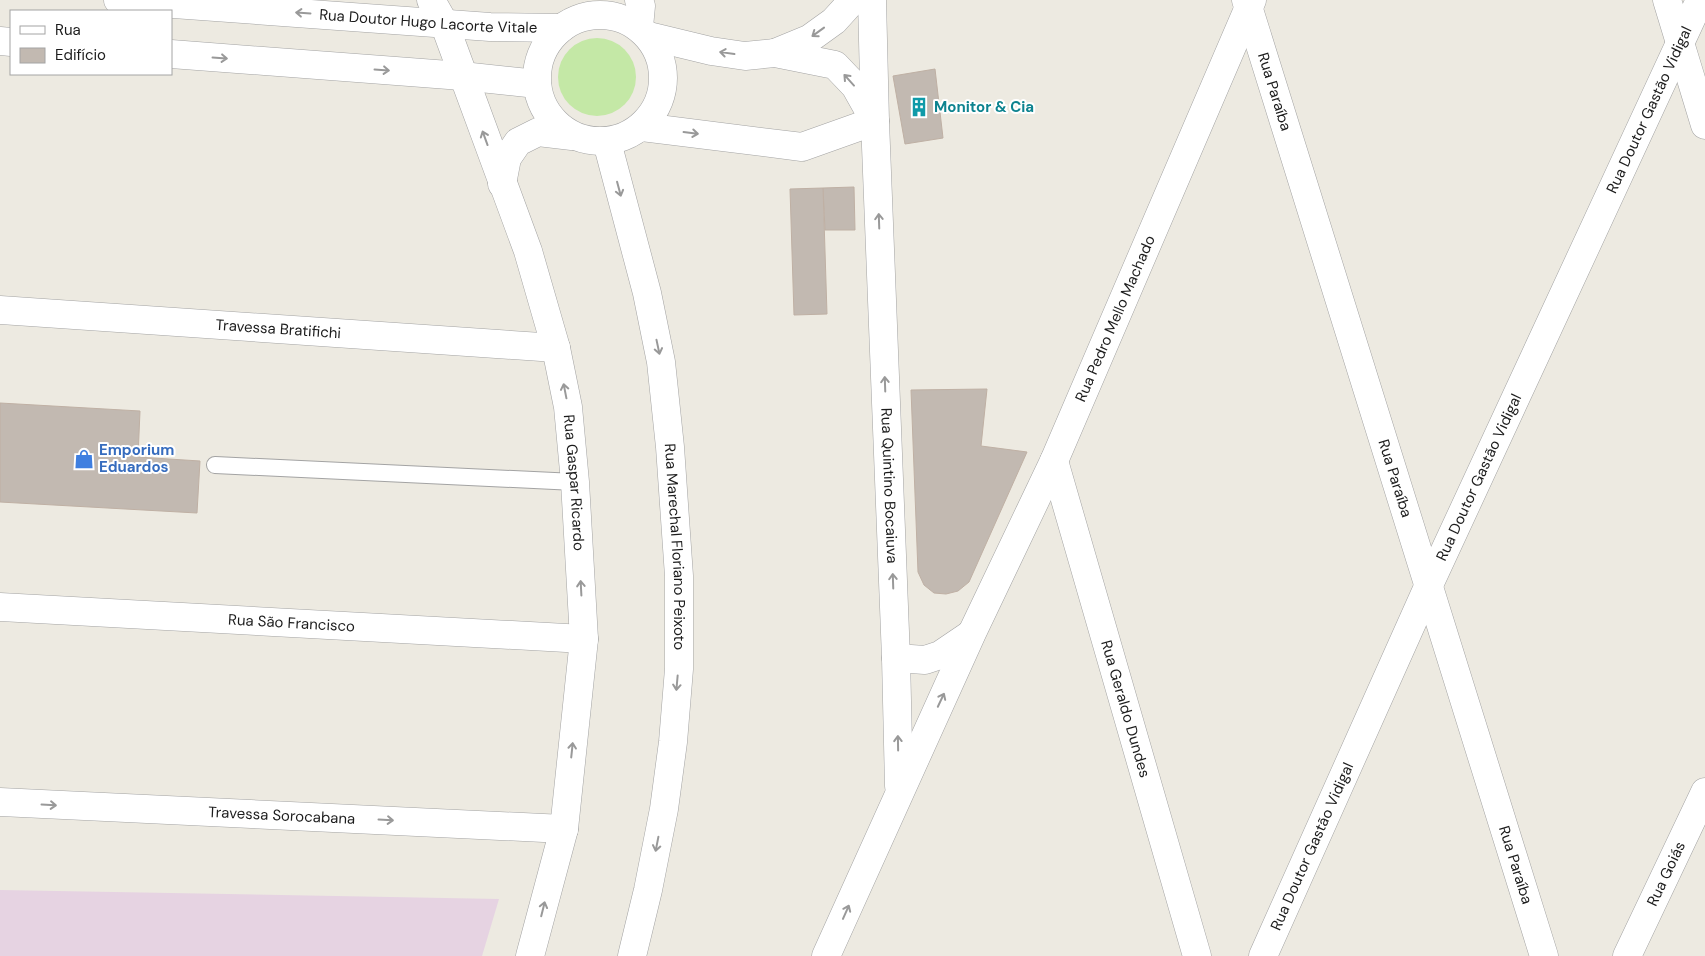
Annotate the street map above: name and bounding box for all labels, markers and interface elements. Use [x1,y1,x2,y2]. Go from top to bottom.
street label: Rua Doutor Hugo Lacorte Vitale [319,5,537,38]
one-way arrow [295,9,311,18]
legend [10,10,172,75]
text: Rua [55,20,81,40]
street label: Rua Doutor Gastão Vidigal [1602,23,1696,197]
one-way arrow [811,27,825,37]
text: Edifício [55,45,106,65]
one-way arrow [719,48,735,58]
street label: Rua Paraíba [1253,50,1296,133]
one-way arrow [212,53,228,63]
one-way arrow [374,66,390,75]
one-way arrow [843,73,855,86]
building icon: Monitor & Cia [908,96,930,118]
place label: Monitor & Cia [934,97,1034,117]
one-way arrow [682,128,698,138]
one-way arrow [480,131,489,147]
one-way arrow [615,181,625,197]
one-way arrow [874,213,884,230]
street label: Rua Pedro Mello Machado [1071,232,1160,405]
street label: Travessa Bratifichi [215,315,342,343]
one-way arrow [654,339,663,355]
one-way arrow [881,376,890,392]
one-way arrow [559,384,569,400]
street label: Rua Doutor Gastão Vidigal [1431,391,1526,564]
street label: Rua Quintino Bocaiuva [876,407,902,564]
street label: Rua Gaspar Ricardo [559,413,589,551]
street label: Rua Paraíba [1374,437,1417,520]
place label: Emporium Eduardos [99,440,174,477]
street label: Rua Marechal Floriano Peixoto [660,443,689,650]
shop icon: Emporium Eduardos [73,448,95,470]
one-way arrow [888,573,898,590]
one-way arrow [577,580,586,596]
street label: Rua São Francisco [228,610,356,636]
street label: Rua Geraldo Dundes [1096,638,1155,780]
one-way arrow [673,675,682,691]
one-way arrow [937,693,947,708]
one-way arrow [893,736,903,752]
one-way arrow [567,742,577,758]
street label: Rua Doutor Gastão Vidigal [1266,759,1358,934]
one-way arrow [40,800,56,809]
street label: Travessa Sorocabana [208,802,356,829]
one-way arrow [378,816,394,825]
street label: Rua Paraíba [1494,823,1537,907]
one-way arrow [652,836,661,852]
street label: Rua Goiás [1642,838,1690,909]
one-way arrow [539,902,548,918]
one-way arrow [841,904,851,919]

